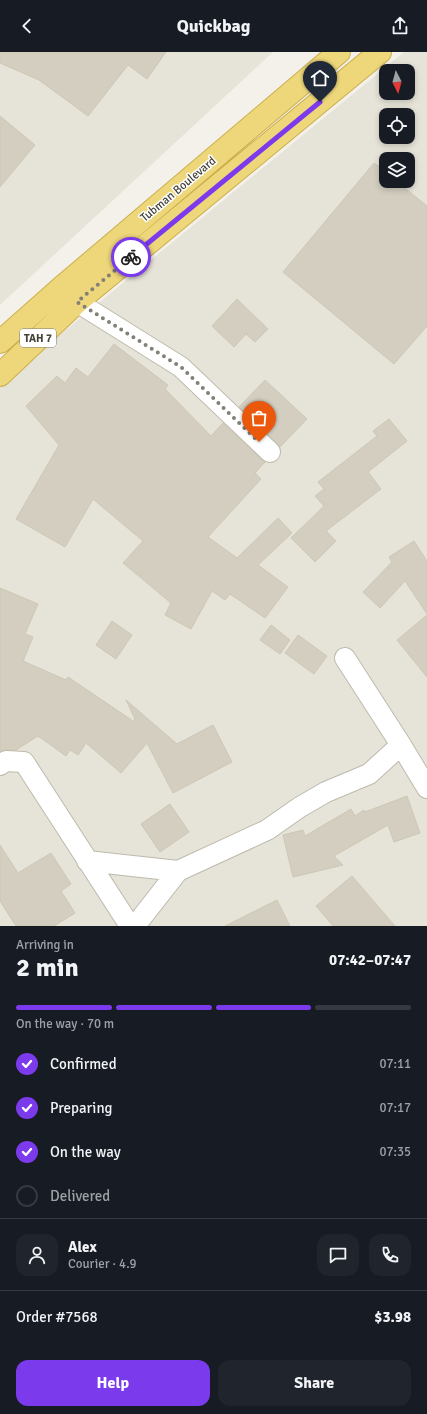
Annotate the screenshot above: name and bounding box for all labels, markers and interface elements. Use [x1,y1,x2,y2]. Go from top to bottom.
icon: back [16,15,38,37]
text: Quickbag [177,15,250,37]
icon: share [389,15,411,37]
pin [303,61,337,102]
north arrow [379,64,415,100]
map controls [379,64,415,188]
icon: home [309,67,331,89]
button: locate [379,108,415,144]
button: layers [379,152,415,188]
street label: Tubman Boulevard [137,153,219,225]
courier [111,237,151,277]
icon: bike [120,246,142,268]
road number: TAH 7 [20,329,56,347]
pin [242,401,276,442]
icon: bag [248,407,270,429]
text: Arriving in [16,937,74,953]
text: 07:42–07:47 [329,951,411,969]
text: 2 min [16,952,79,984]
text: On the way · 70 m [16,1016,114,1032]
icon: check [16,1053,38,1075]
text: Confirmed [50,1055,117,1073]
text: 07:11 [379,1056,411,1072]
icon: check [16,1097,38,1119]
text: Preparing [50,1099,113,1117]
text: 07:17 [379,1100,411,1116]
icon: check [16,1141,38,1163]
text: On the way [50,1143,121,1161]
text: 07:35 [379,1144,411,1160]
text: Delivered [50,1187,110,1205]
button: person [16,1234,58,1276]
button: chat [317,1234,359,1276]
button: phone [369,1234,411,1276]
text: Alex [68,1238,97,1256]
text: Courier · 4.9 [68,1256,137,1272]
text: Order #7568 [16,1308,98,1326]
text: $3.98 [374,1308,411,1326]
button: Help [16,1360,210,1406]
button: Share [218,1360,411,1406]

